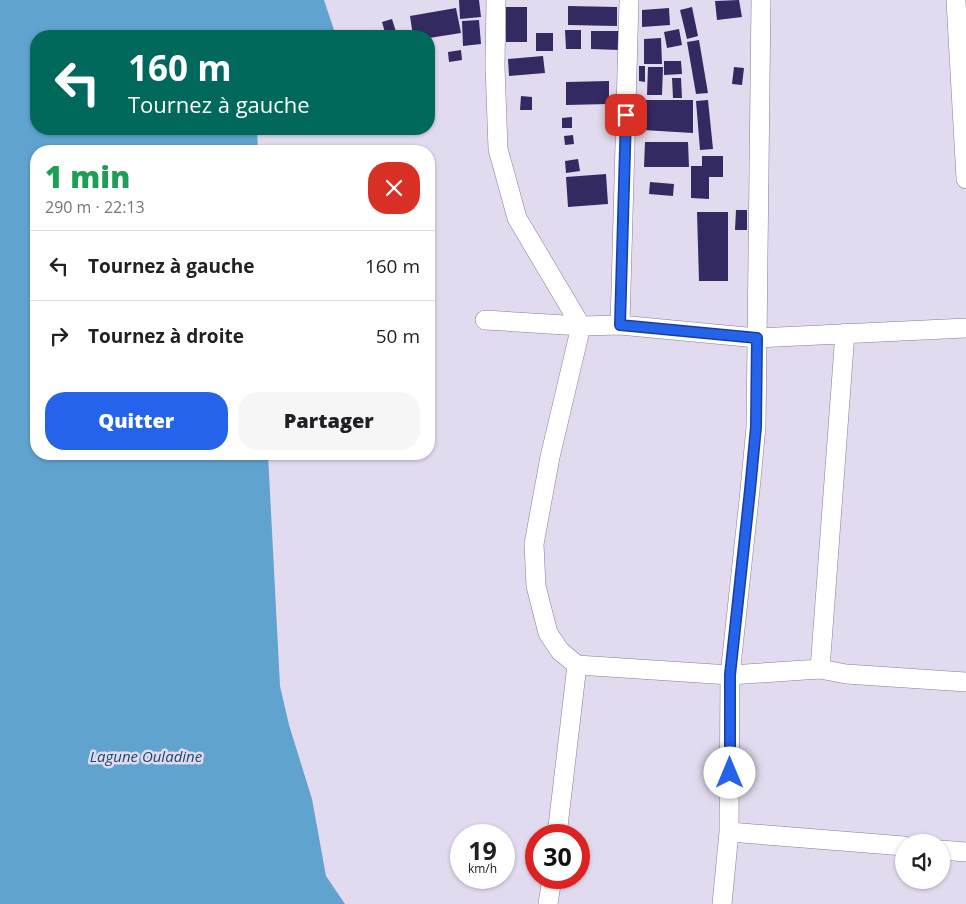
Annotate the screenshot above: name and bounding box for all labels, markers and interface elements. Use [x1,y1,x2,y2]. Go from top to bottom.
text: 160 m [128,44,232,91]
icon: left [45,50,110,115]
text: Tournez à gauche [128,89,310,119]
pin [605,94,647,136]
icon: arrive [612,101,640,129]
text: 1 min [45,156,130,197]
button: close [368,162,420,214]
text: 290 m · 22:13 [45,196,145,218]
icon: left [45,252,73,280]
text: Tournez à gauche [88,253,254,279]
text: 160 m [365,253,420,279]
icon: right [45,322,73,350]
text: Tournez à droite [88,323,244,349]
text: 50 m [376,323,420,349]
button: Quitter [45,392,228,450]
button: Partager [238,392,420,450]
water label: Lagune Ouladine [90,746,203,766]
position arrow [703,746,755,798]
speed limit sign: 30 [525,824,590,889]
text: 19 [468,833,497,867]
map controls [895,834,950,889]
button: sound [895,834,950,889]
text: km/h [468,860,497,877]

